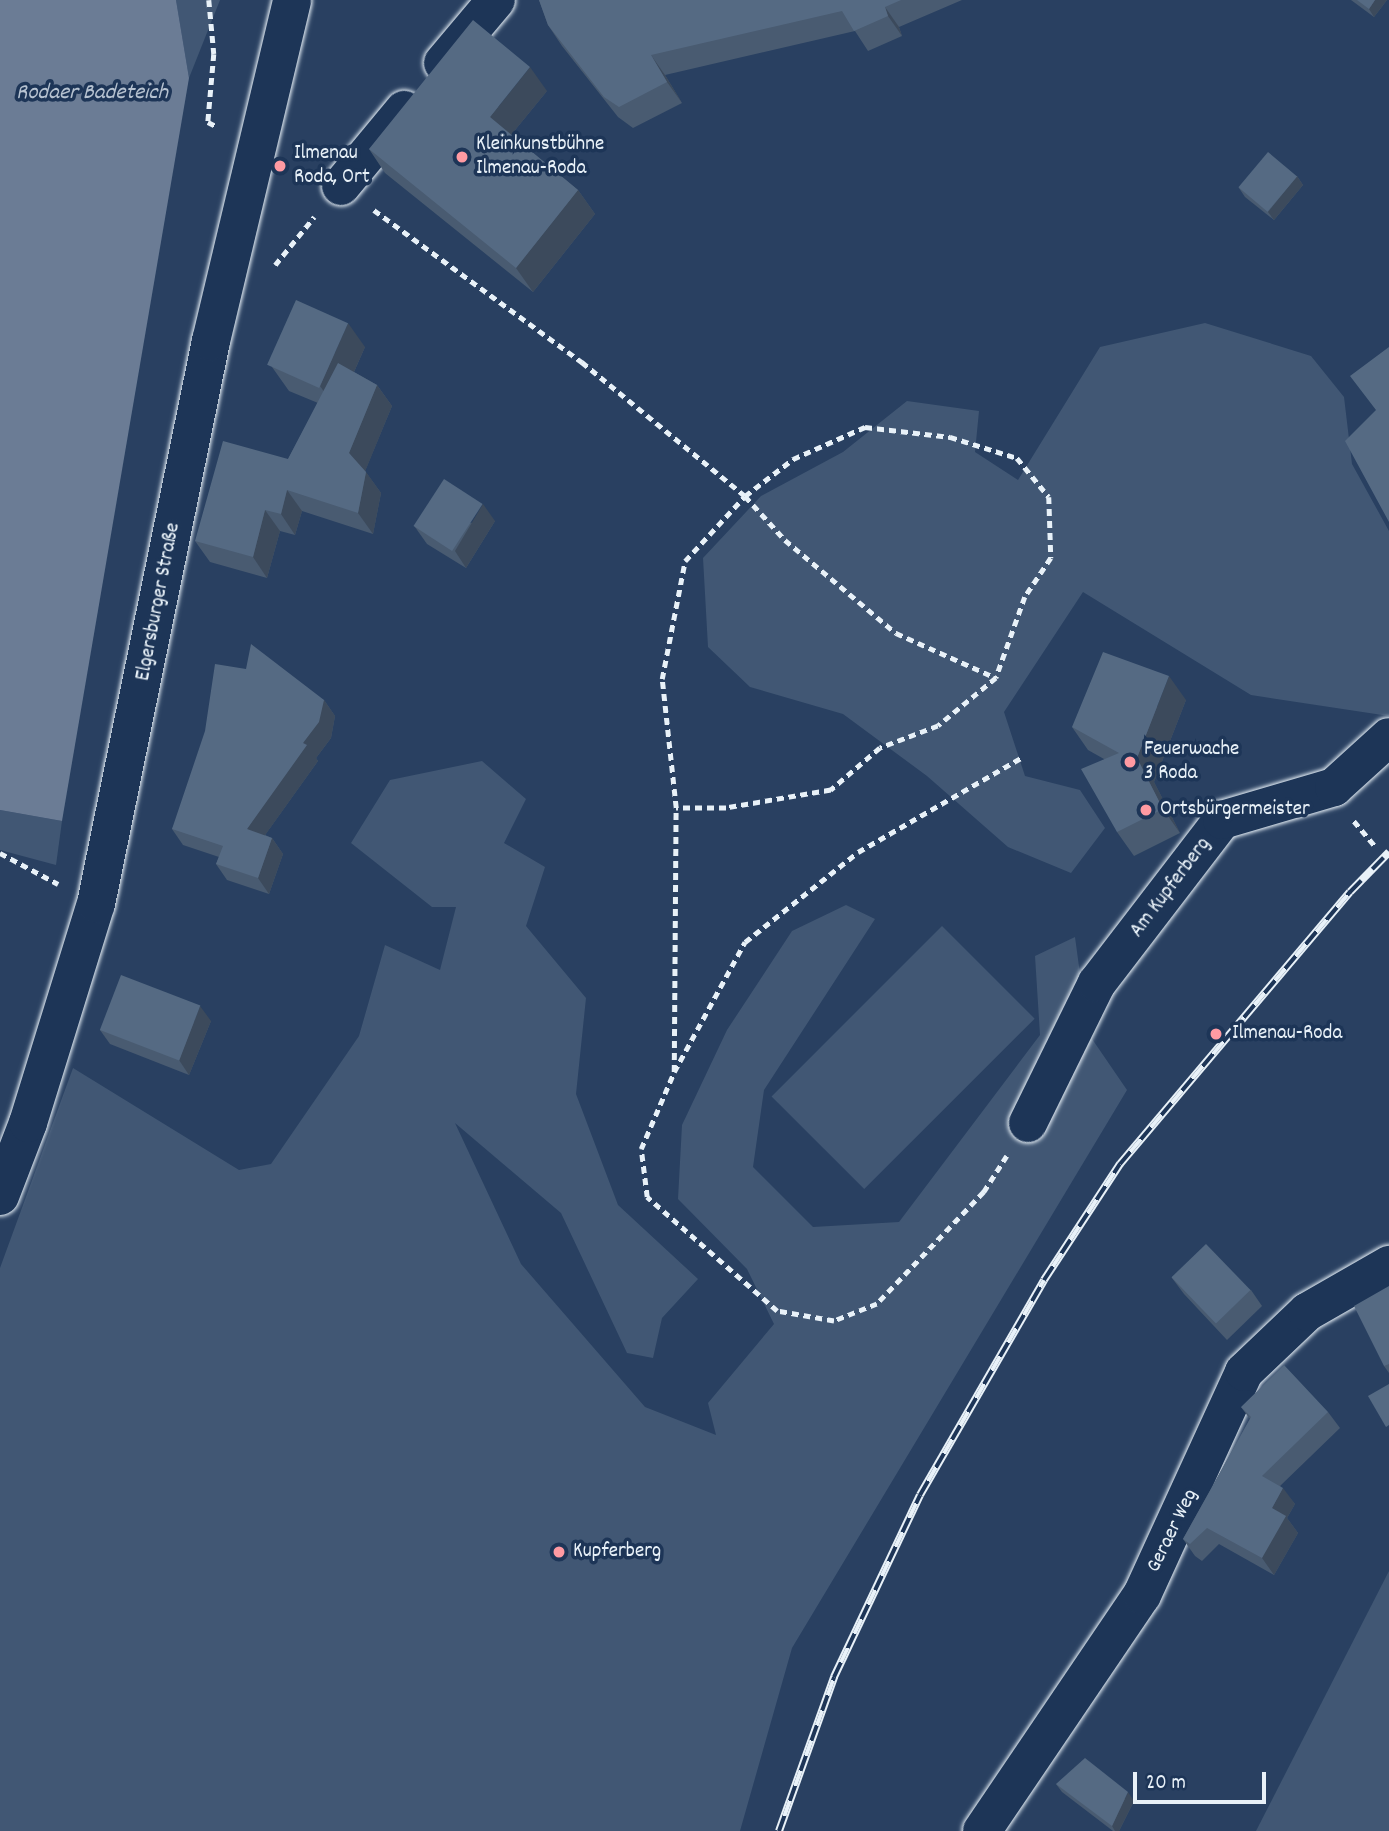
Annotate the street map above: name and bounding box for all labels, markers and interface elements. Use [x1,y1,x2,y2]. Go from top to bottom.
water label: Rodaer Badeteich [16,80,168,108]
place label: Kleinkunstbühne Ilmenau-Roda [476,132,604,182]
place label: Ilmenau Roda, Ort [294,141,370,191]
marker: Kleinkunstbühne Ilmenau-Roda [454,149,470,165]
marker: Ilmenau Roda, Ort [272,158,288,174]
street label: Elgersburger Straße [131,521,187,683]
place label: Feuerwache 3 Roda [1144,737,1239,787]
marker: Feuerwache 3 Roda [1122,754,1138,770]
place label: Ortsbürgermeister [1160,797,1310,823]
marker: Ortsbürgermeister [1138,802,1154,818]
street label: Am Kupferberg [1125,833,1217,943]
place label: Ilmenau-Roda [1232,1021,1342,1047]
marker: Ilmenau-Roda [1206,1024,1226,1044]
street label: Geraer Weg [1142,1485,1204,1577]
place label: Kupferberg [573,1539,661,1565]
marker: Kupferberg [551,1544,567,1560]
scale bar [1137,1758,1270,1802]
text: 20 m [1146,1769,1186,1799]

